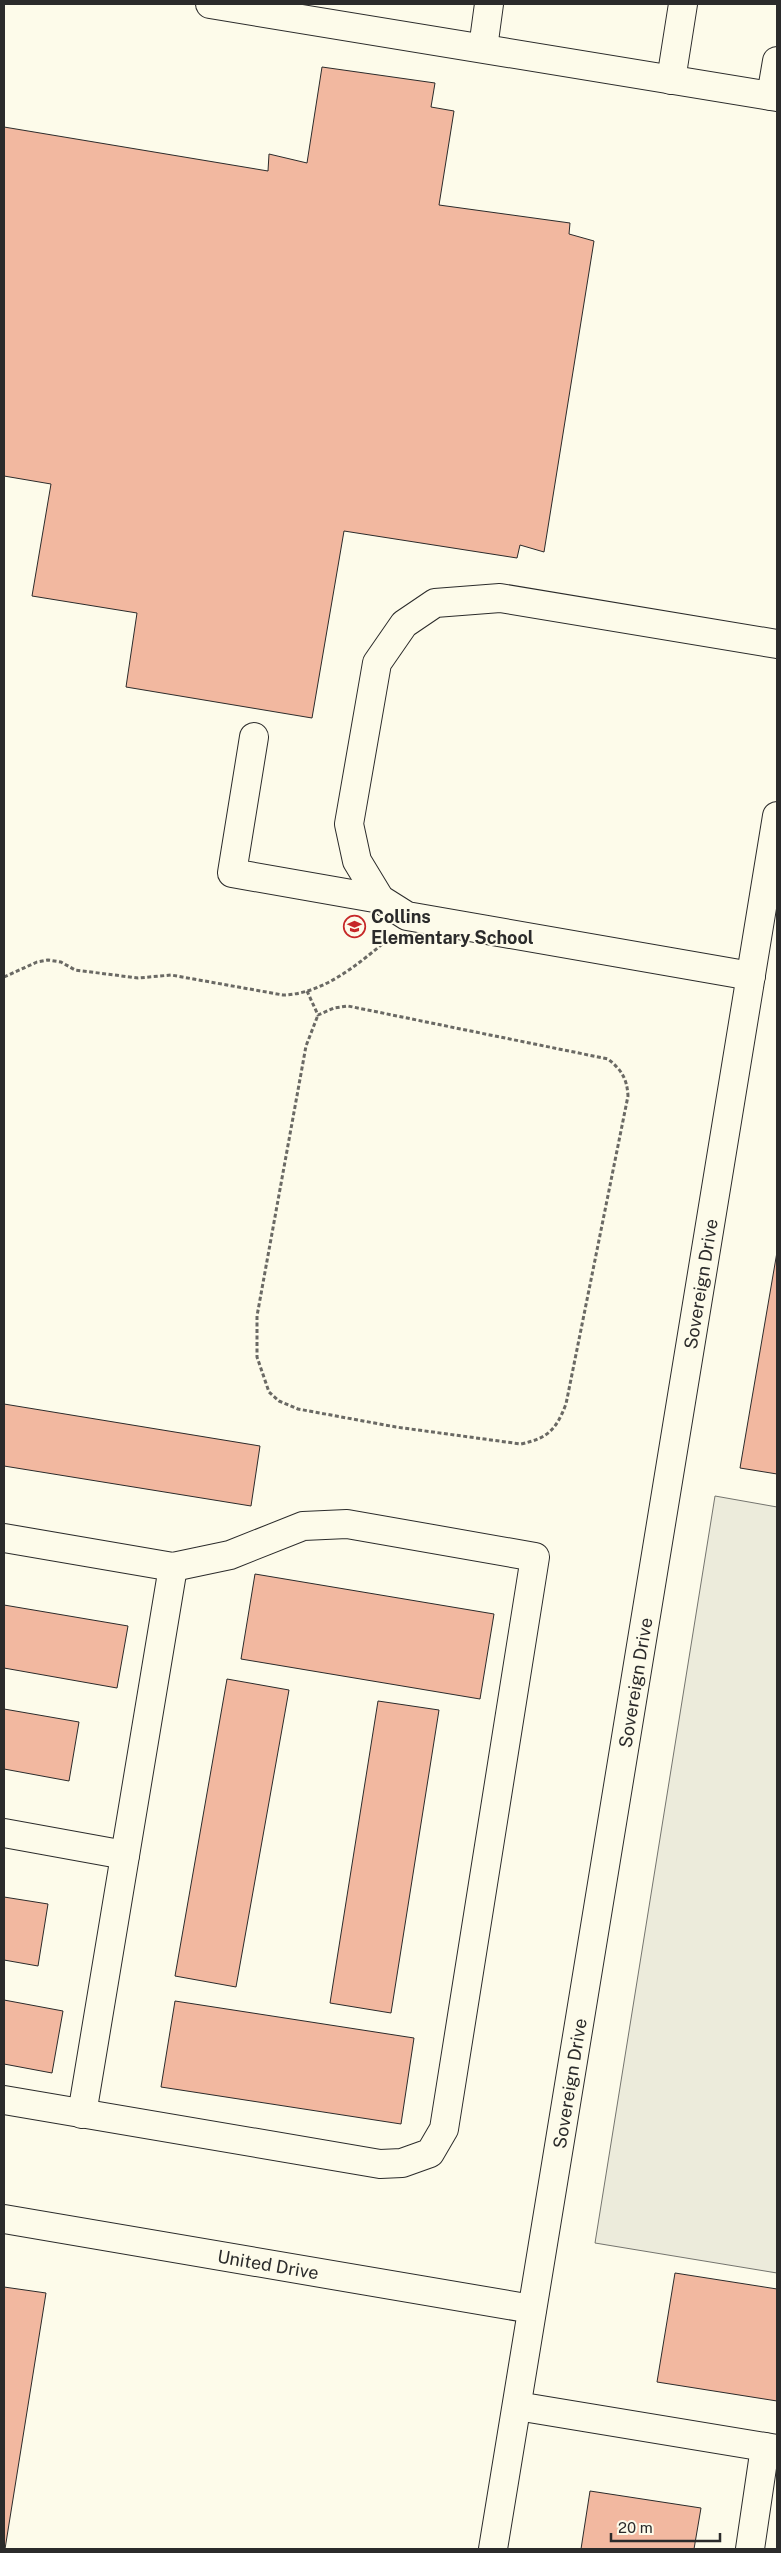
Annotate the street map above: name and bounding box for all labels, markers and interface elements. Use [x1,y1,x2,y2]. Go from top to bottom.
place label: Collins Elementary School [371,906,534,948]
school or university icon: Collins Elementary School [343,914,367,938]
street label: Sovereign Drive [679,1217,721,1351]
street label: Sovereign Drive [614,1616,656,1749]
street label: Sovereign Drive [548,2016,590,2150]
street label: United Drive [216,2245,321,2283]
scale bar [611,2510,720,2542]
text: 20 m [618,2519,653,2536]

